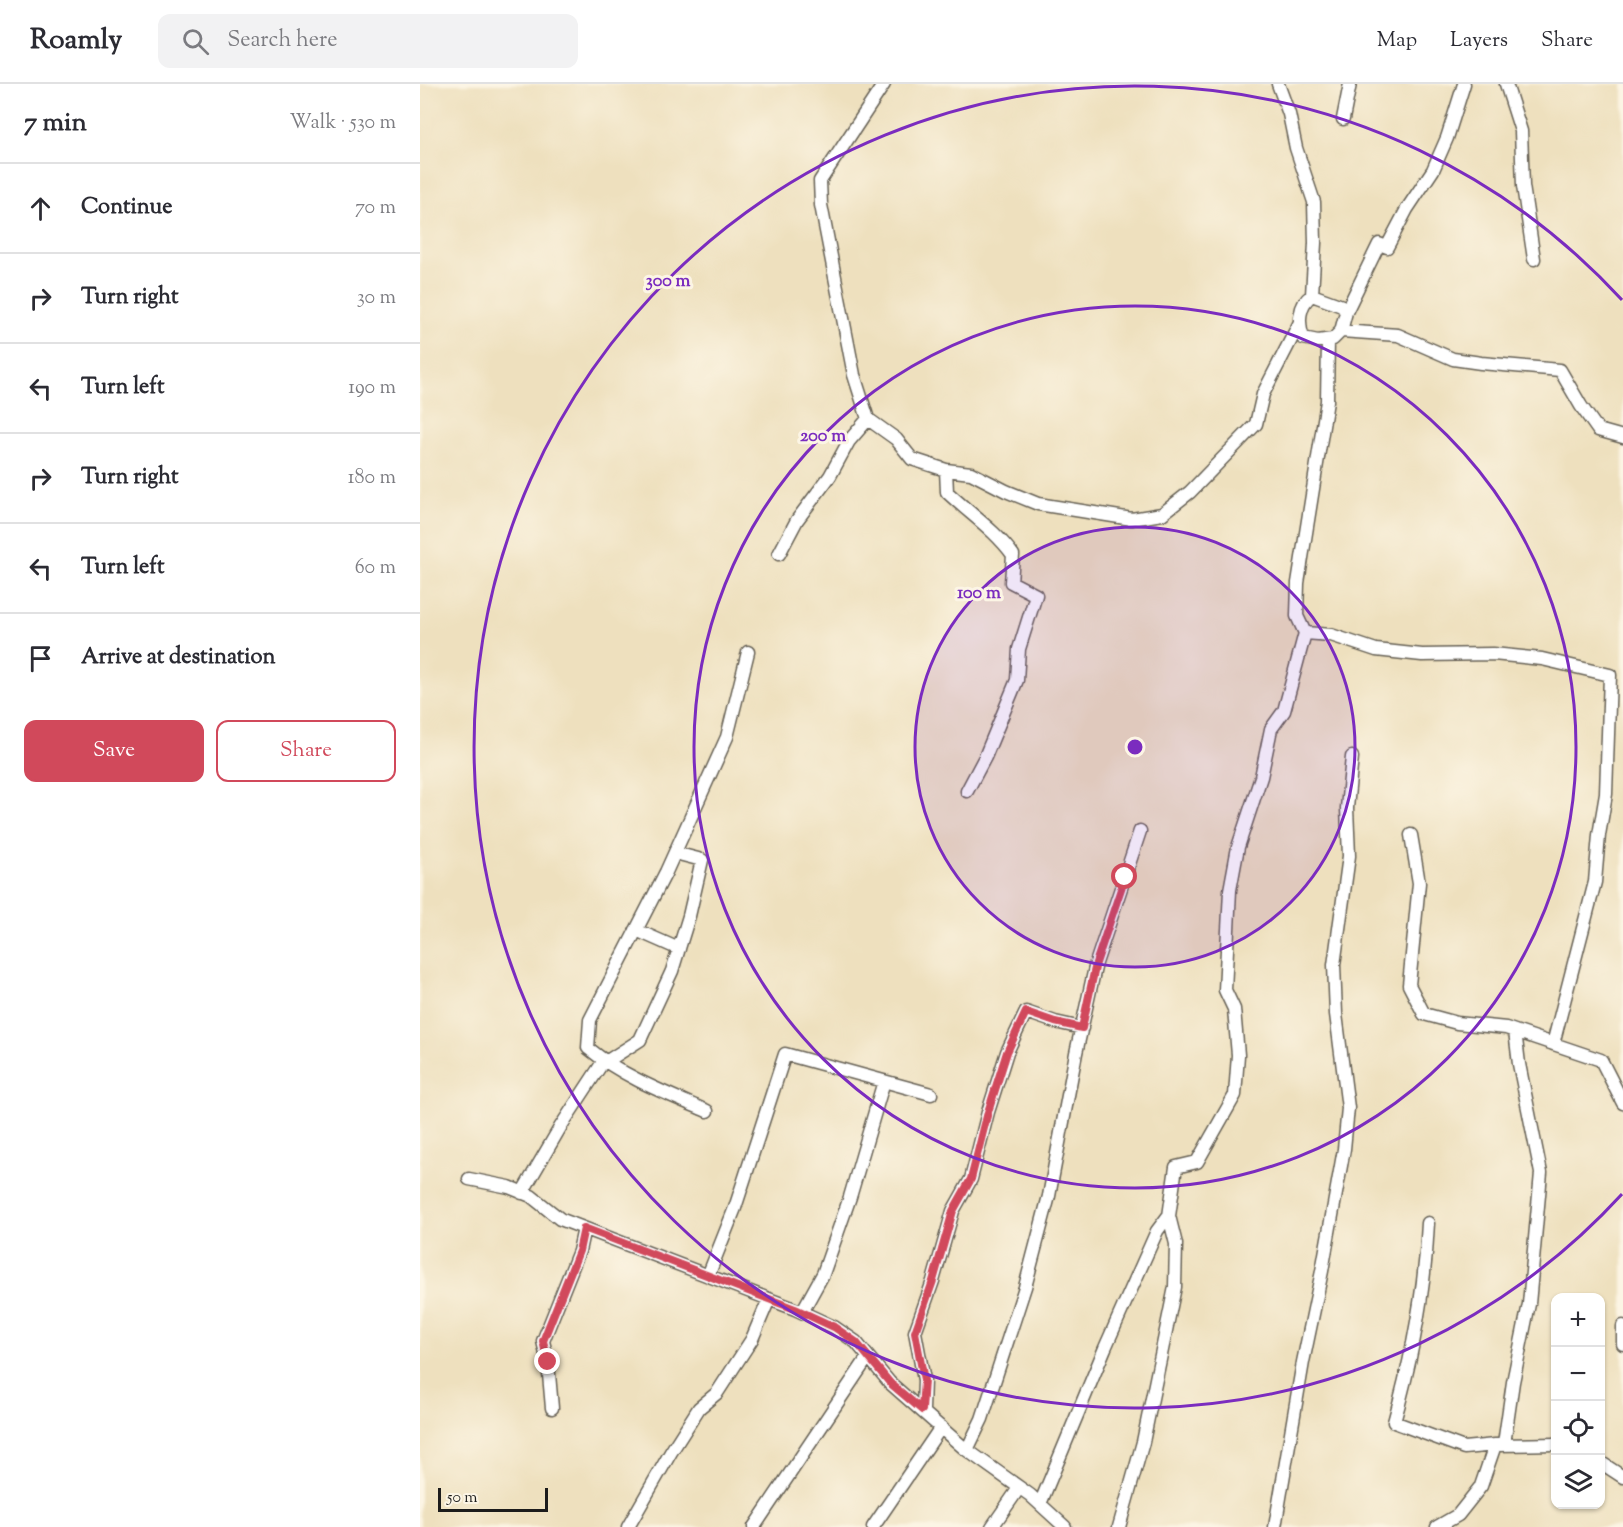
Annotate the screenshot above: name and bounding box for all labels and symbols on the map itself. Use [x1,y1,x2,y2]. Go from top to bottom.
text: 300 m [646,269,691,295]
text: 200 m [800,424,846,450]
text: 100 m [957,581,1001,607]
centre of rings [1125,737,1145,757]
route start [1111,863,1137,889]
route end [534,1348,560,1374]
scale bar [438,1485,548,1512]

